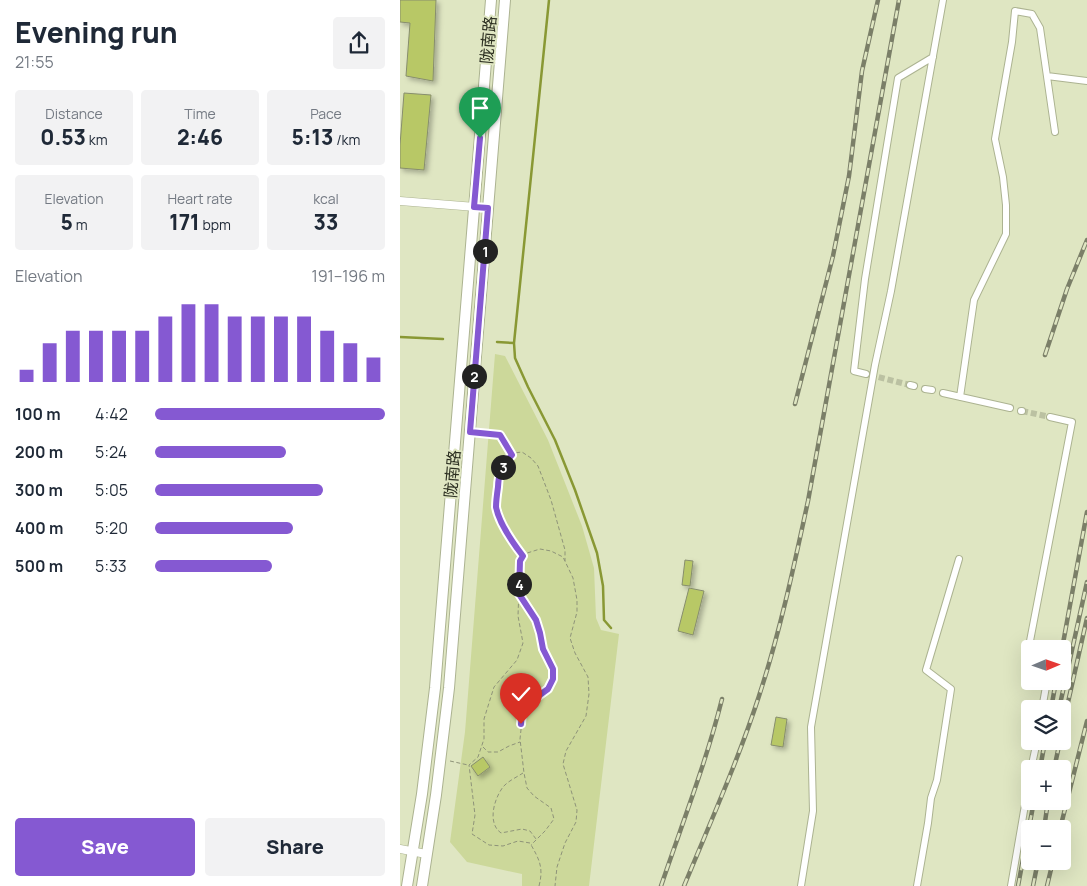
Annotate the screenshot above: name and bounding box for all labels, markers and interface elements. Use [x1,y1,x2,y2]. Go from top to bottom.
text: Evening run [15,13,178,51]
street label: 陇南路 [475,15,501,65]
button: share [333,17,385,69]
text: 21:55 [15,51,54,73]
pin [459,87,501,138]
icon: arrive [466,94,494,122]
text: Distance [45,104,103,123]
text: Time [184,104,216,123]
text: Pace [310,104,342,123]
text: 0.53 [40,123,86,151]
text: 2:46 [177,123,223,151]
text: 5:13 [292,123,333,151]
text: km [86,130,108,149]
text: /km [333,130,360,149]
text: Elevation [44,189,104,208]
text: Heart rate [168,189,232,208]
text: kcal [313,189,339,208]
text: 5 [60,208,73,236]
text: 171 [169,208,200,236]
text: 33 [314,208,338,236]
text: m [73,215,88,234]
text: bpm [200,215,231,234]
pin: 1 [472,238,498,264]
text: 1 [482,242,489,261]
text: Elevation [15,265,83,287]
text: 191–196 m [311,265,385,287]
pin: 2 [462,364,486,388]
text: 2 [470,367,479,386]
text: 100 m [15,403,61,425]
text: 4:42 [95,403,128,425]
text: 200 m [15,441,63,463]
text: 5:24 [95,441,127,463]
street label: 陇南路 [439,449,465,499]
pin: 3 [490,454,516,480]
text: 3 [499,458,508,477]
text: 300 m [15,479,63,501]
text: 5:05 [95,479,128,501]
text: 400 m [15,517,63,539]
text: 5:20 [95,517,128,539]
text: 500 m [15,555,63,577]
text: 5:33 [95,555,127,577]
pin: 4 [506,572,532,596]
text: 4 [515,575,524,594]
north arrow [1021,640,1071,690]
map controls [1021,640,1071,870]
pin [500,673,542,724]
icon: check [507,680,535,708]
button: layers [1021,700,1071,750]
button: + [1021,760,1071,810]
button: Save [15,818,195,876]
button: Share [205,818,385,876]
button: − [1021,820,1071,870]

